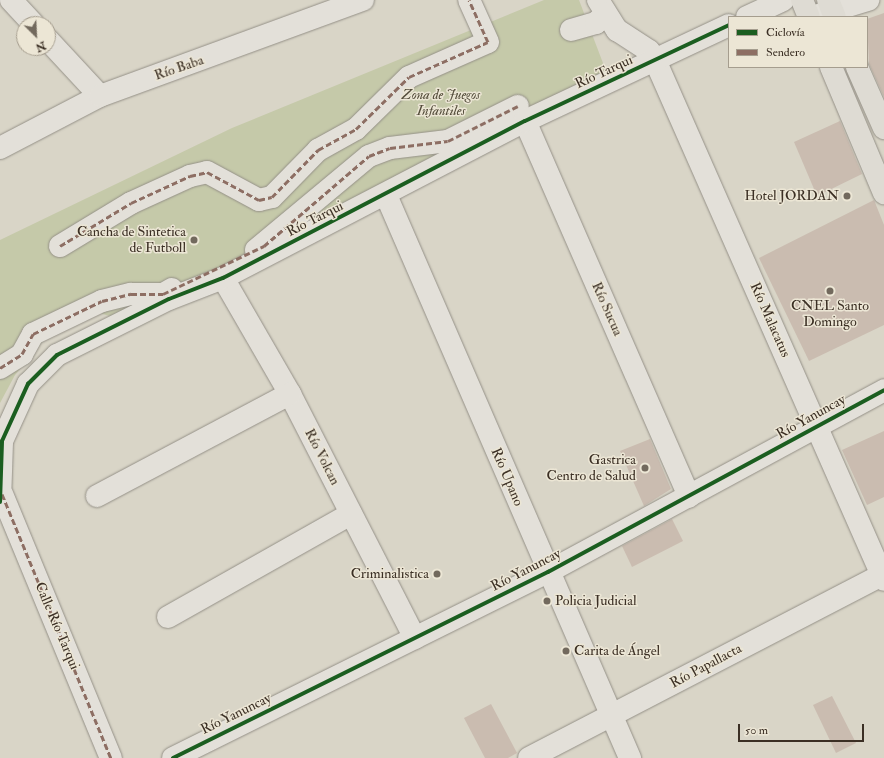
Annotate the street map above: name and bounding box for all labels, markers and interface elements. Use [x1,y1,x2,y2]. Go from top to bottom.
north arrow [16,16,56,56]
legend [728,16,868,68]
text: Ciclovía [766,25,805,40]
text: N [34,39,48,54]
text: Sendero [766,45,805,60]
street label: Río Tarqui [573,51,635,93]
street label: Río Baba [152,52,206,84]
park label: Zona de Juegos Infantiles [402,87,480,120]
place label: Hotel JORDAN [745,188,839,204]
marker: Hotel JORDAN [842,191,852,201]
street label: Río Tarqui [284,198,346,240]
place label: Cancha de Sintetica de Futboll [77,224,186,256]
marker: Cancha de Sintetica de Futboll [189,235,199,245]
street label: Río Sucua [588,280,626,338]
street label: Río Malacatus [746,280,794,360]
marker: CNEL Santo Domingo [825,286,835,296]
place label: CNEL Santo Domingo [791,298,869,330]
street label: Río Yanuncay [773,391,849,443]
street label: Río Volcan [301,426,343,488]
street label: Río Upano [487,445,527,509]
place label: Gastrica Centro de Salud [546,452,636,484]
marker: Gastrica Centro de Salud [639,462,651,474]
street label: Río Yanuncay [488,545,564,595]
place label: Criminalistica [351,566,429,582]
marker: Criminalistica [432,569,442,579]
street label: Calle Río Tarqui [31,580,83,672]
place label: Policia Judicial [555,593,637,609]
marker: Policia Judicial [542,596,552,606]
street label: Río Papallacta [667,640,745,692]
place label: Carita de Ángel [574,643,660,659]
marker: Carita de Ángel [561,646,571,656]
street label: Río Yanuncay [198,690,274,738]
scale bar [740,716,866,742]
text: 50 m [745,723,768,738]

